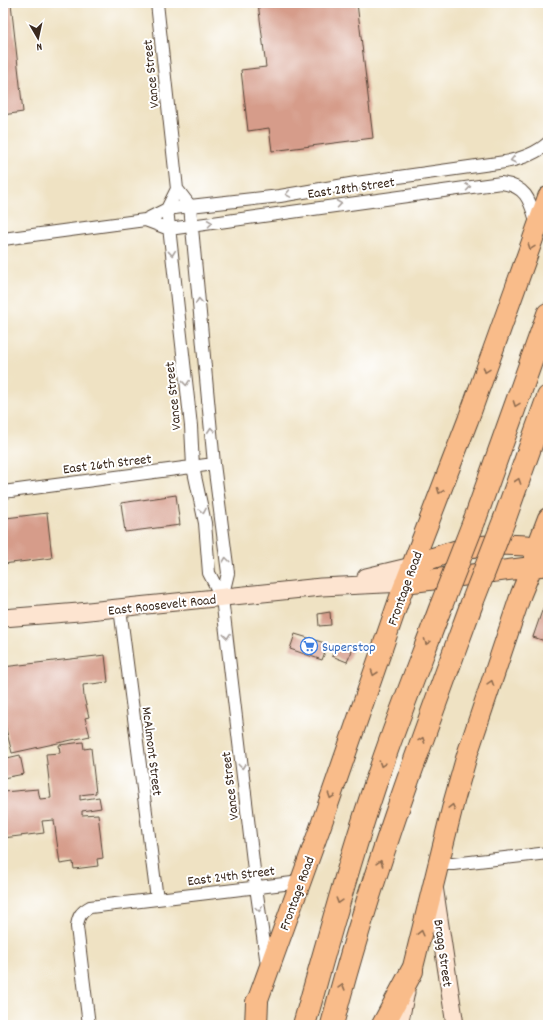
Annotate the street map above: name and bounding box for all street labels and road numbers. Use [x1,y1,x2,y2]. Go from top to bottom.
street label: Vance Street [138,39,166,109]
street label: East 28th Street [306,173,396,205]
street label: Vance Street [160,361,188,431]
street label: East 26th Street [62,450,153,480]
street label: Frontage Road [383,549,429,629]
street label: East Roosevelt Road [107,590,217,622]
street label: McAlmont Street [136,706,166,797]
street label: Vance Street [217,750,245,821]
street label: Frontage Road [275,854,321,934]
street label: East 24th Street [186,862,276,892]
street label: Bragg Street [427,918,457,988]

